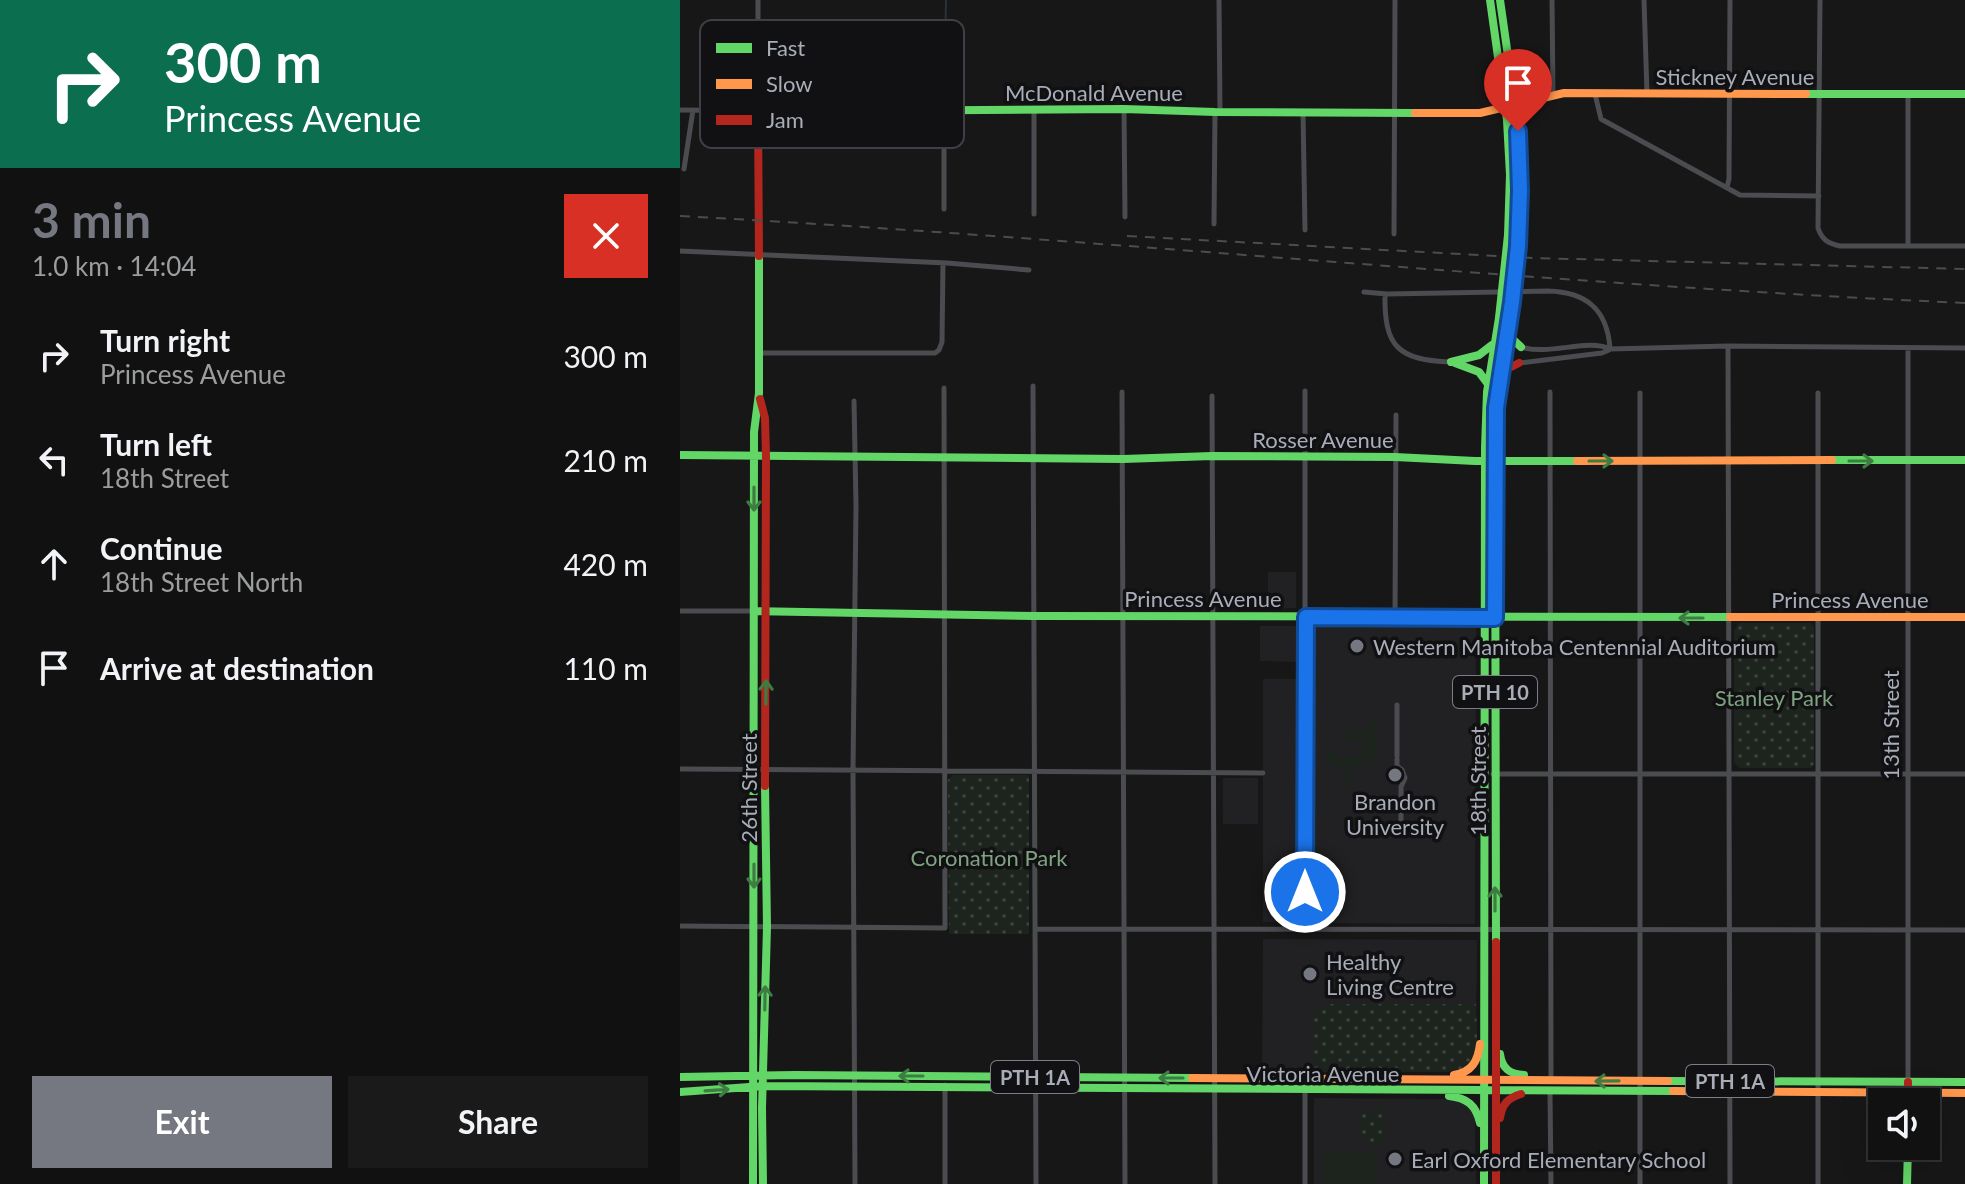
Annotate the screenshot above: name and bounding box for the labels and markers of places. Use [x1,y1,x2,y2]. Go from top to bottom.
pin [1484,49,1552,131]
place label: Western Manitoba Centennial Auditorium [1373,633,1776,660]
marker: Western Manitoba Centennial Auditorium [1348,637,1366,655]
marker: Brandon University [1386,766,1404,784]
place label: Brandon University [1346,788,1445,840]
place label: Healthy Living Centre [1326,948,1454,1000]
marker: Healthy Living Centre [1301,965,1319,983]
place label: Earl Oxford Elementary School [1411,1146,1706,1173]
marker: Earl Oxford Elementary School [1386,1150,1404,1168]

